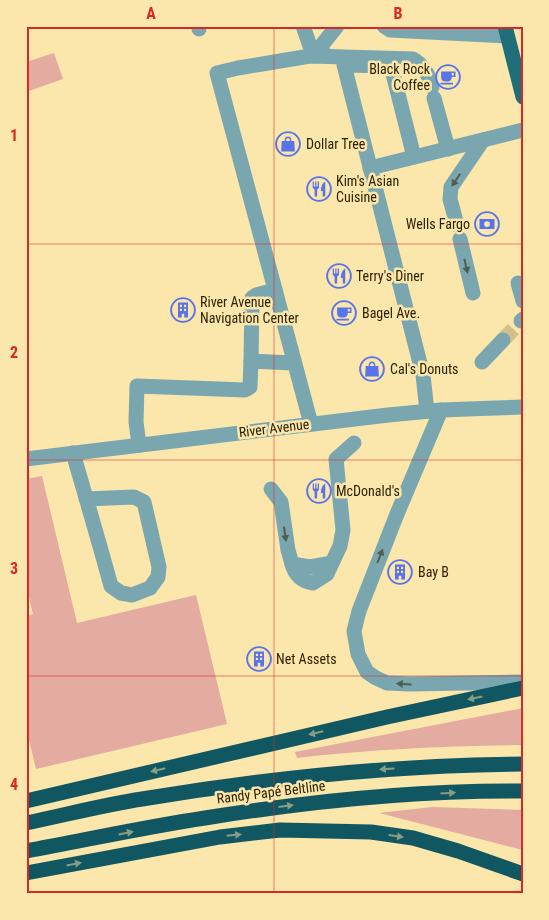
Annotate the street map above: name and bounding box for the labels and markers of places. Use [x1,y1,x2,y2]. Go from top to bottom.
place label: Black Rock Coffee [369,61,431,93]
cafe icon: Black Rock Coffee [435,64,461,90]
shop icon: Dollar Tree [275,131,301,157]
place label: Dollar Tree [306,136,366,152]
place label: Kim's Asian Cuisine [336,173,399,205]
restaurant icon: Kim's Asian Cuisine [306,176,332,202]
bank icon: Wells Fargo [474,211,500,237]
place label: Wells Fargo [406,216,470,232]
restaurant icon: Terry's Diner [326,263,352,289]
place label: Terry's Diner [356,268,424,284]
place label: River Avenue Navigation Center [200,294,299,326]
building icon: River Avenue Navigation Center [170,297,196,323]
cafe icon: Bagel Ave. [331,300,357,326]
place label: Bagel Ave. [362,305,420,321]
shop icon: Cal's Donuts [359,356,385,382]
place label: Cal's Donuts [390,361,458,377]
restaurant icon: McDonald's [306,478,332,504]
place label: McDonald's [336,483,400,499]
building icon: Bay B [387,559,413,585]
place label: Bay B [418,564,449,580]
building icon: Net Assets [246,646,272,672]
place label: Net Assets [276,651,337,667]

